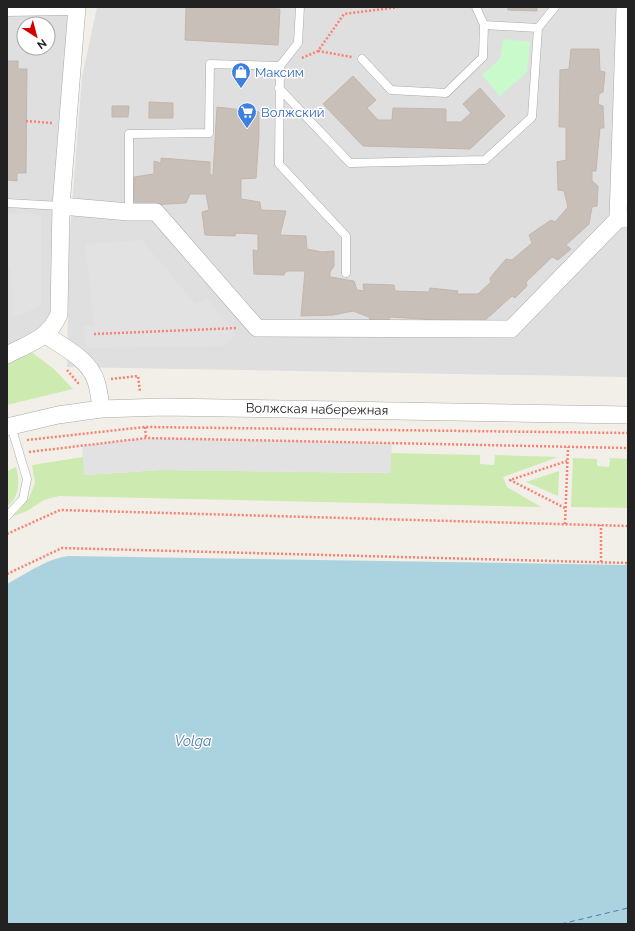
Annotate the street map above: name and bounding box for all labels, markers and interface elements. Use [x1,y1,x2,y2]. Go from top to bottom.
north arrow [16,16,56,56]
text: N [34,36,49,51]
shop icon: Максим [230,61,252,89]
place label: Максим [255,65,304,80]
supermarket icon: Волжский [236,101,258,129]
place label: Волжский [261,105,324,120]
street label: Волжская набережная [246,400,388,418]
water label: Volga [175,733,211,749]

